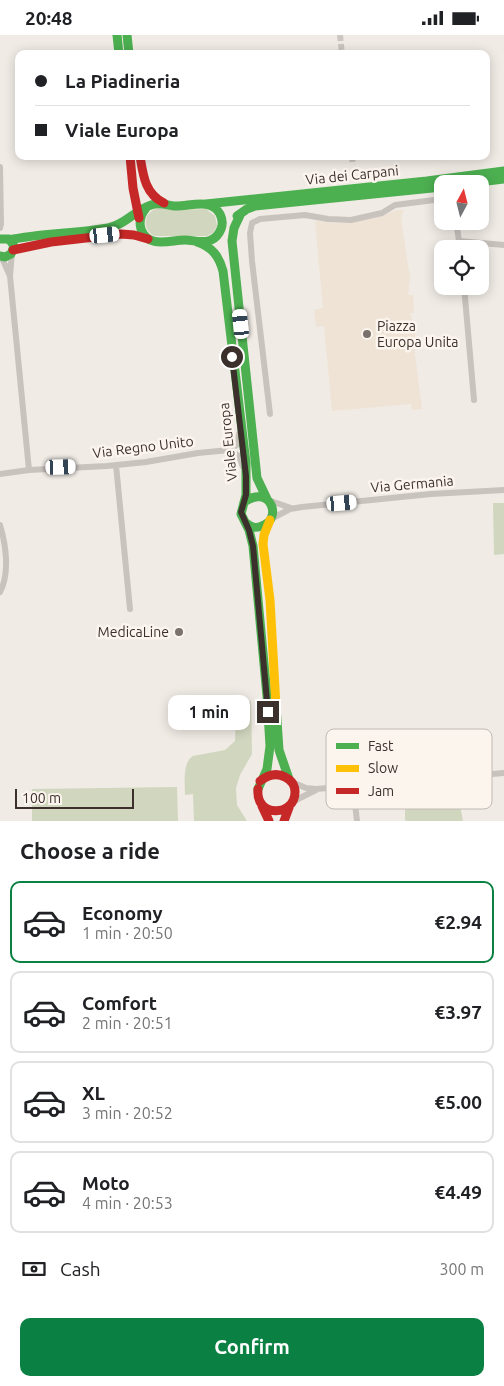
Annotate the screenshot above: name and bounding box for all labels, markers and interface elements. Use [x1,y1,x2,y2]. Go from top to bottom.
text: 20:48 [25,7,73,29]
text: La Piadineria [65,70,180,92]
text: Viale Europa [65,119,179,141]
street label: Via dei Carpani [305,162,399,188]
north arrow [434,175,489,230]
map controls [434,175,489,295]
car [89,226,120,244]
button: locate [434,240,489,295]
car [231,308,250,340]
place label: Piazza Europa Unita [377,318,458,350]
marker: Piazza Europa Unita [361,328,373,340]
route start [221,346,243,368]
street label: Viale Europa [216,402,240,482]
street label: Via Regno Unito [92,433,194,461]
car [45,459,76,475]
street label: Via Germania [370,472,454,496]
car [326,494,357,512]
place label: MedicaLine [98,624,169,640]
marker: MedicaLine [173,626,185,638]
callout: 1 min [168,695,250,729]
route end [257,701,279,723]
text: 1 min [189,703,229,721]
legend [326,729,492,809]
text: Fast [368,738,394,754]
text: Slow [368,760,398,776]
text: Jam [368,783,394,799]
scale bar [15,786,134,809]
text: 100 m [22,790,61,806]
text: Choose a ride [20,838,160,863]
icon: car [22,900,67,945]
text: Economy [82,902,163,924]
text: €2.94 [434,911,482,933]
text: 1 min · 20:50 [82,924,173,942]
icon: car [22,990,67,1035]
text: Comfort [82,992,157,1014]
text: €3.97 [434,1001,482,1023]
text: 2 min · 20:51 [82,1014,173,1032]
icon: car [22,1080,67,1125]
text: XL [82,1082,105,1104]
text: €5.00 [434,1091,482,1113]
text: 3 min · 20:52 [82,1104,173,1122]
icon: car [22,1170,67,1215]
text: Moto [82,1172,130,1194]
text: €4.49 [434,1181,482,1203]
text: 4 min · 20:53 [82,1194,173,1212]
icon: cash [20,1255,48,1283]
text: Cash [60,1258,101,1280]
text: 300 m [439,1260,484,1278]
button: Confirm [20,1318,484,1376]

